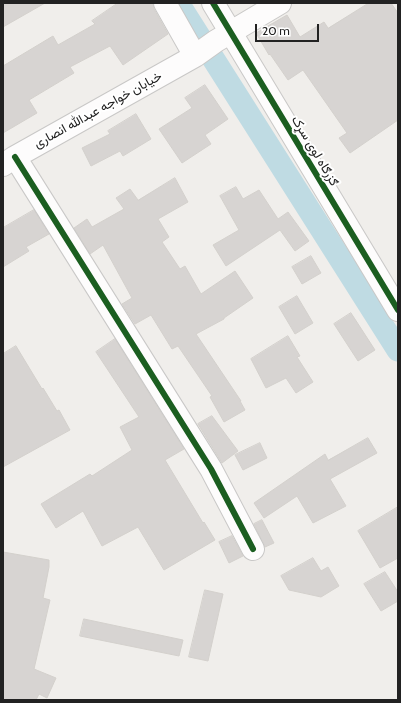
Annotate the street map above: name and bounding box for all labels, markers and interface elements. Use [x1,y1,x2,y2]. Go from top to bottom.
scale bar [257,16,321,42]
text: 20 m [262,23,290,38]
street label: خیابان خواجه عبدالله انصاری [31,68,165,152]
street label: ګزرګاه لوی سړک [288,113,342,189]

